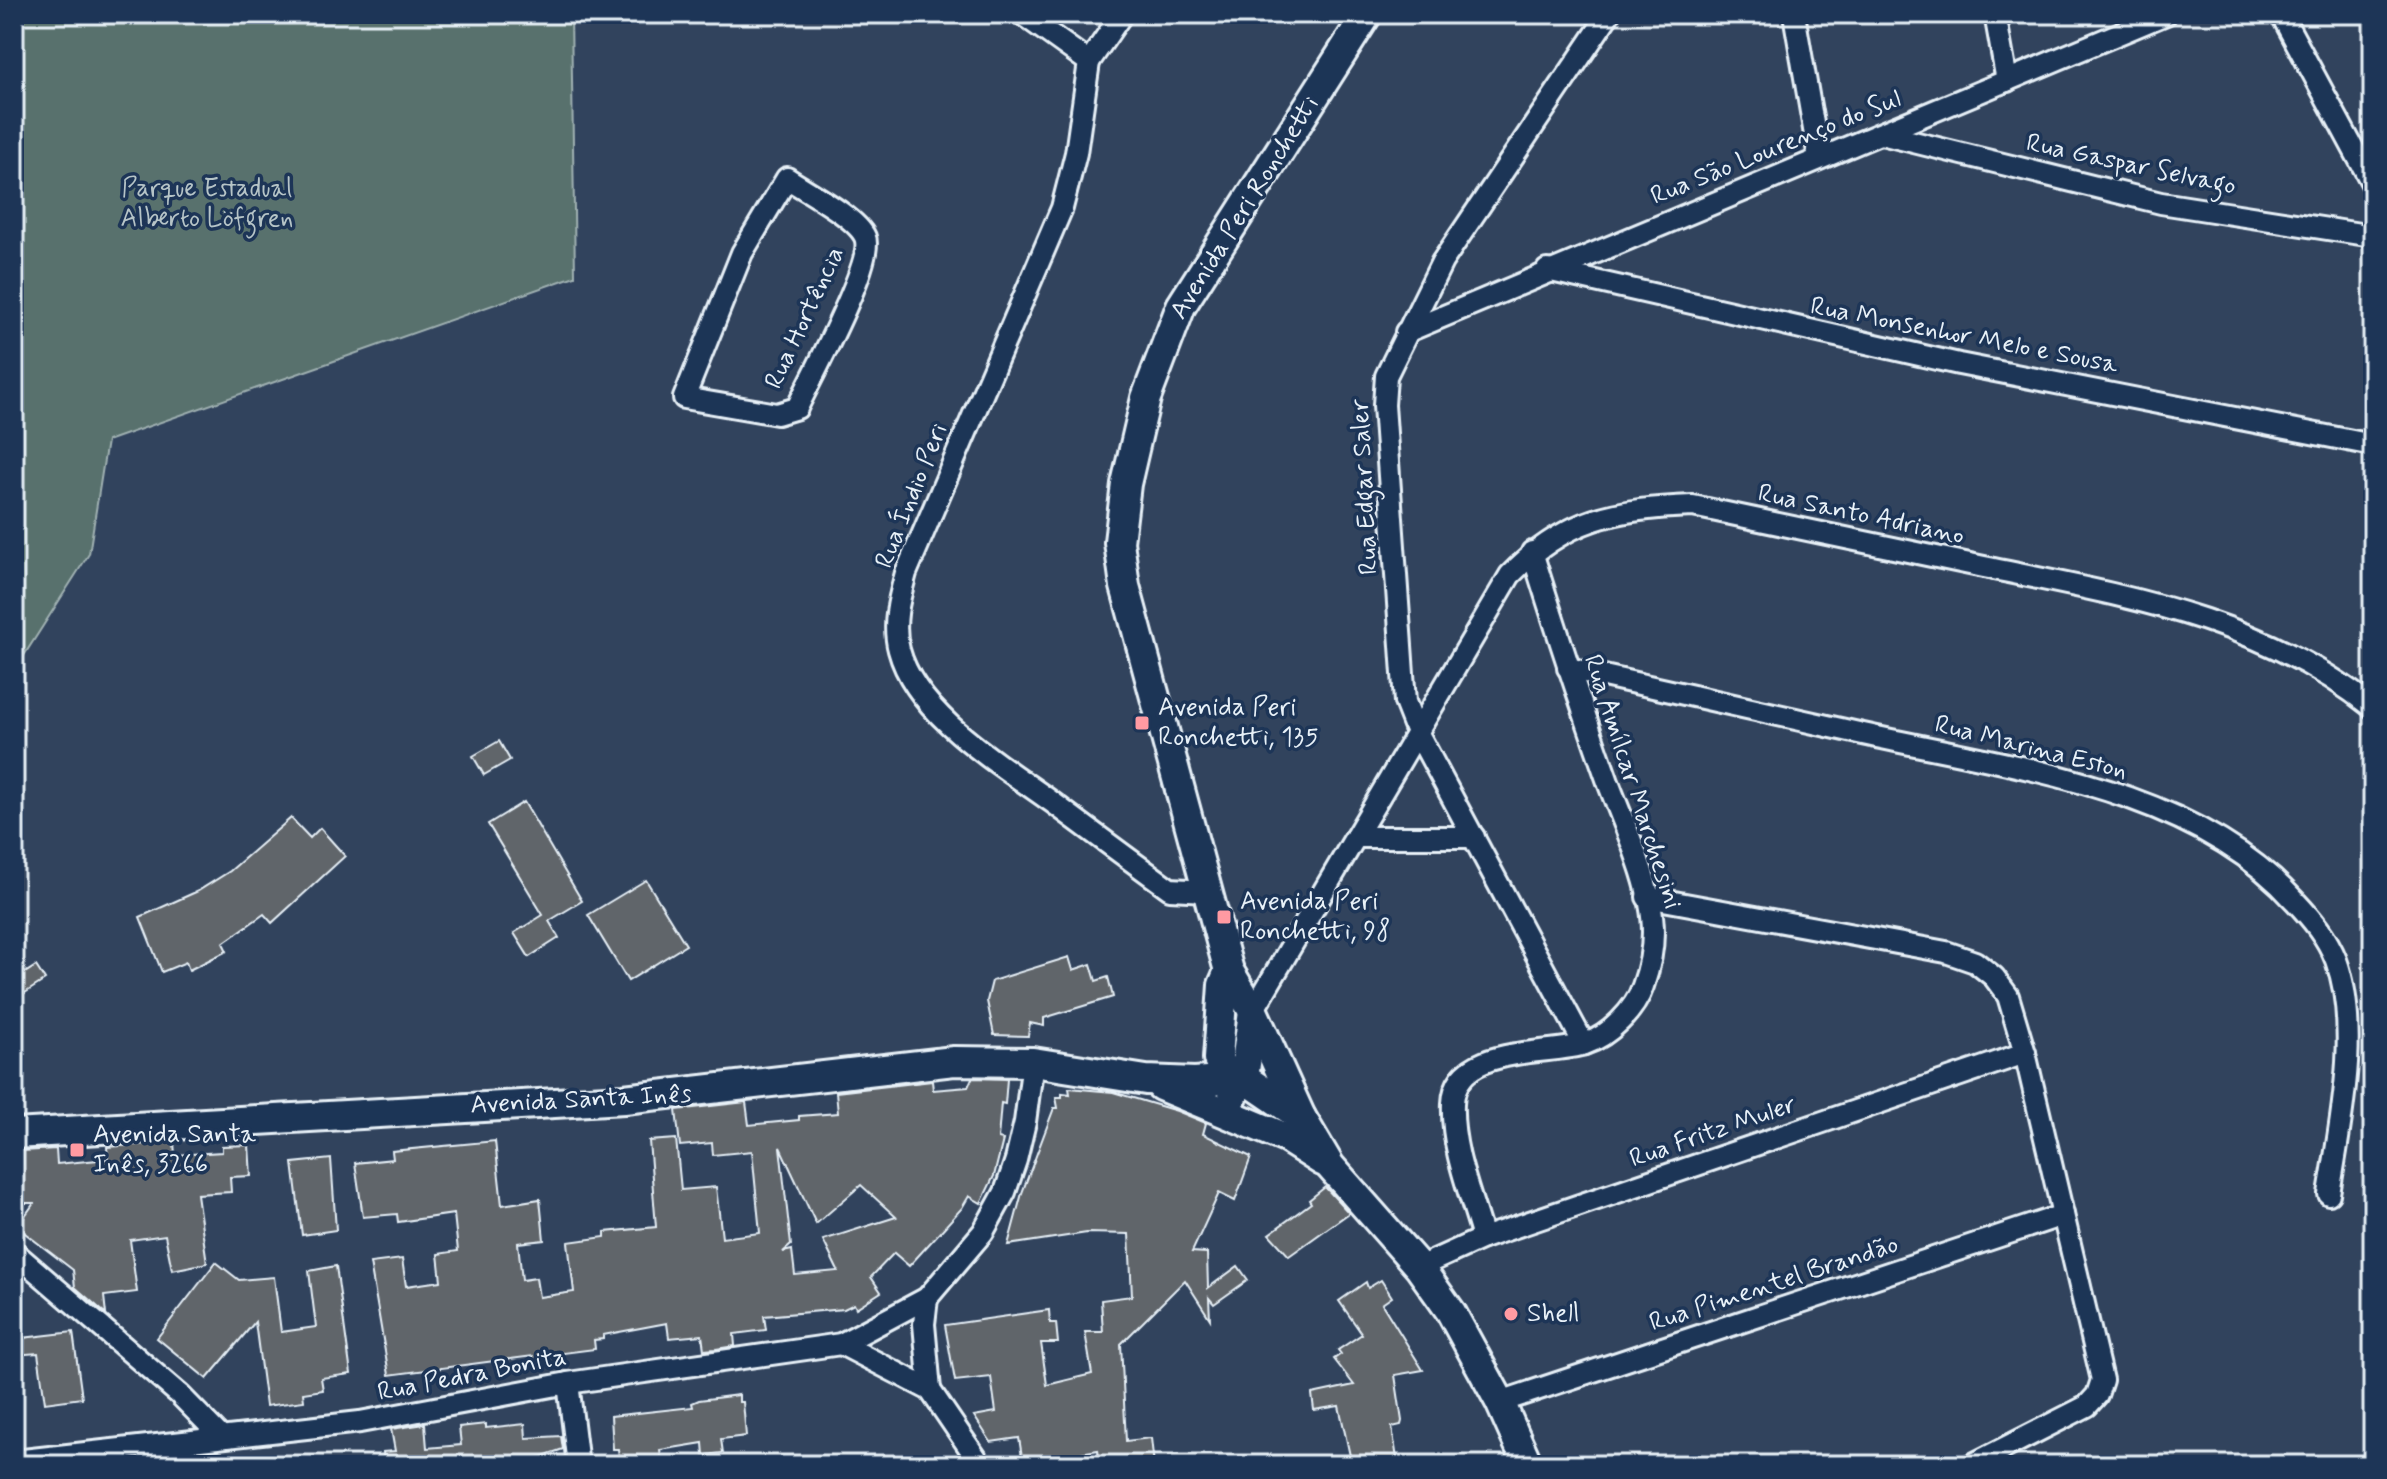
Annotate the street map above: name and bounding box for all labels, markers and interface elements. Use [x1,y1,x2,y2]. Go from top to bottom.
street label: Rua São Lourenço do Sul [1646,82,1906,214]
street label: Avenida Peri Ronchetti [1162,90,1328,326]
street label: Rua Gaspar Selvago [2022,126,2239,207]
park label: Parque Estadual Alberto Löfgren [121,172,293,239]
street label: Rua Hortência [757,241,853,395]
street label: Rua Monsenhor Melo e Sousa [1807,290,2121,383]
street label: Rua Edgar Saler [1343,397,1390,576]
street label: Rua Índio Peri [867,418,956,573]
street label: Rua Santo Adriano [1755,477,1967,553]
street label: Rua Amílcar Marchesini [1575,650,1689,914]
place label: Avenida Peri Ronchetti, 135 [1158,691,1318,755]
street label: Rua Marina Eston [1931,708,2131,788]
marker: Avenida Peri Ronchetti, 135 [1133,714,1151,732]
place label: Avenida Peri Ronchetti, 98 [1240,885,1390,949]
marker: Avenida Peri Ronchetti, 98 [1215,908,1233,926]
street label: Avenida Santa Inês [470,1077,692,1123]
street label: Rua Fritz Muler [1625,1088,1801,1176]
place label: Avenida Santa Inês, 3266 [93,1118,256,1182]
marker: Avenida Santa Inês, 3266 [68,1141,86,1159]
street label: Rua Pimentel Brandão [1645,1228,1903,1340]
place label: Shell [1527,1297,1579,1331]
marker: Shell [1502,1305,1520,1323]
street label: Rua Pedra Bonita [375,1340,569,1410]

